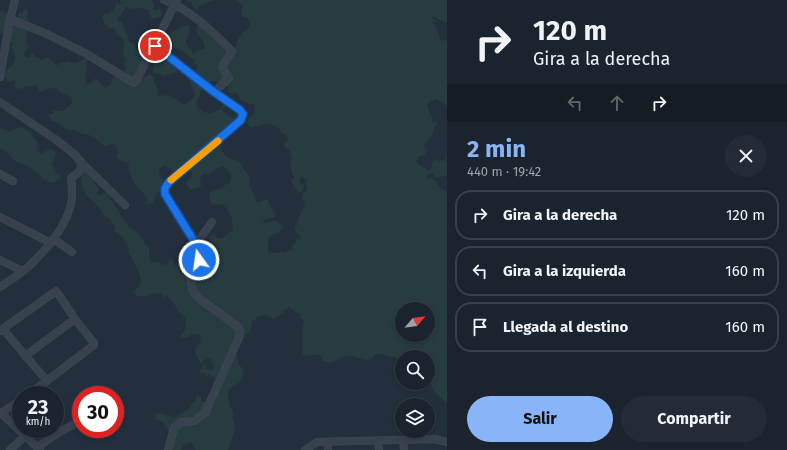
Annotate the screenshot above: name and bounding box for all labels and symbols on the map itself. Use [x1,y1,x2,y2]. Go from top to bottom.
pin [138,29,172,63]
position arrow [178,239,220,281]
north arrow [395,302,435,342]
speed limit sign: 30 [72,386,124,438]

